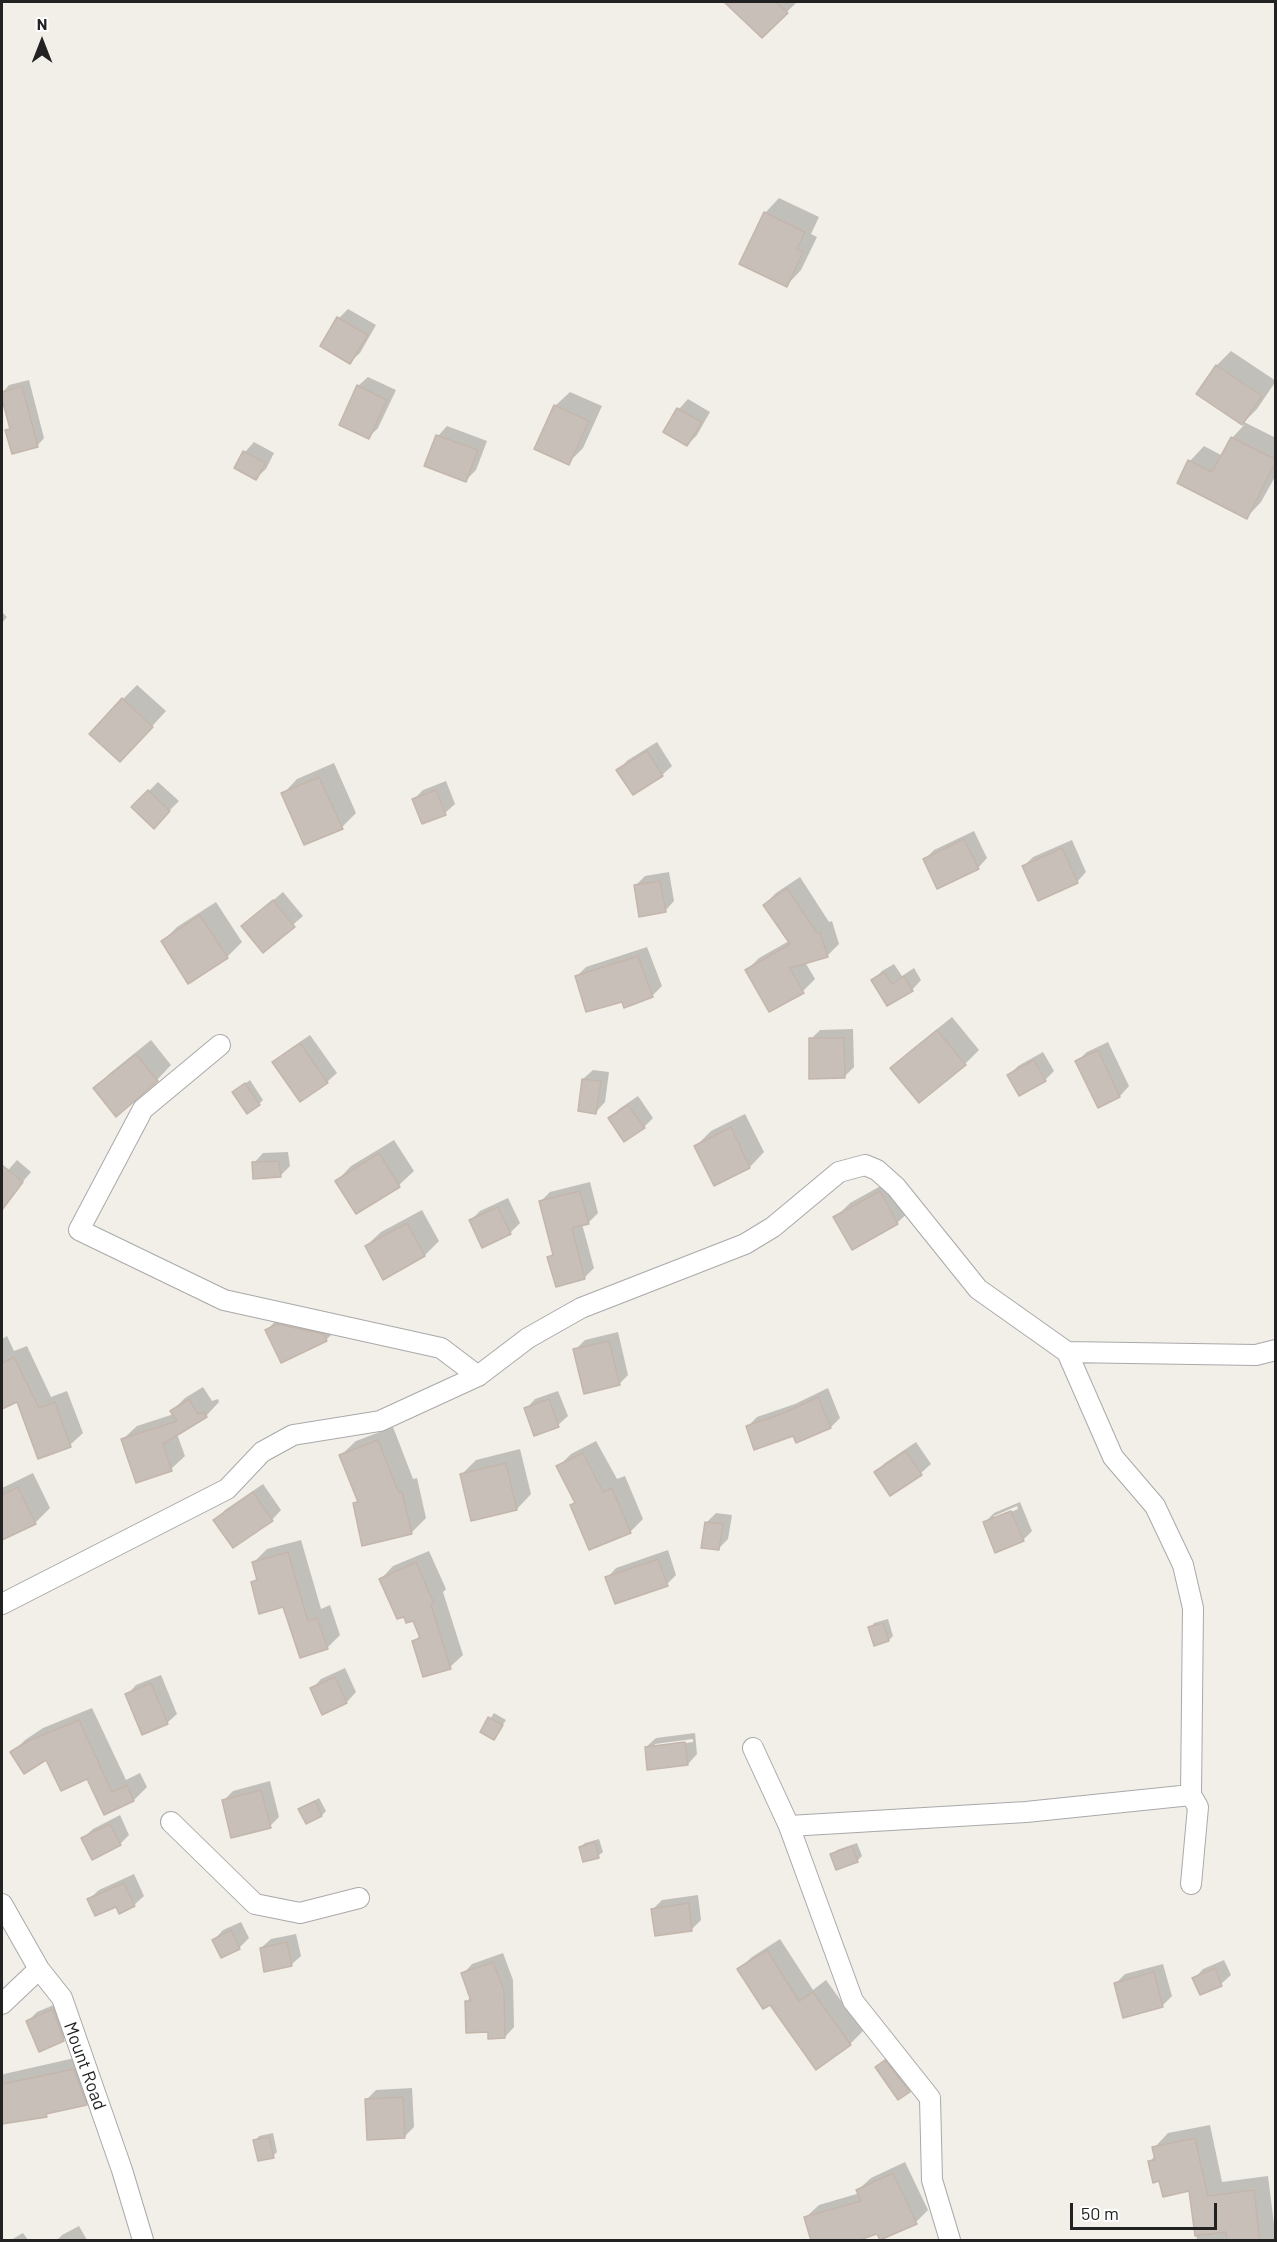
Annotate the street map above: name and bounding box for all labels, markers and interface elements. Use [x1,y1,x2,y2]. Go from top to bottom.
north arrow [12,12,72,72]
text: N [37,14,47,33]
street label: Mount Road [59,2019,111,2113]
scale bar [1073,2191,1220,2229]
text: 50 m [1081,2202,1119,2224]

